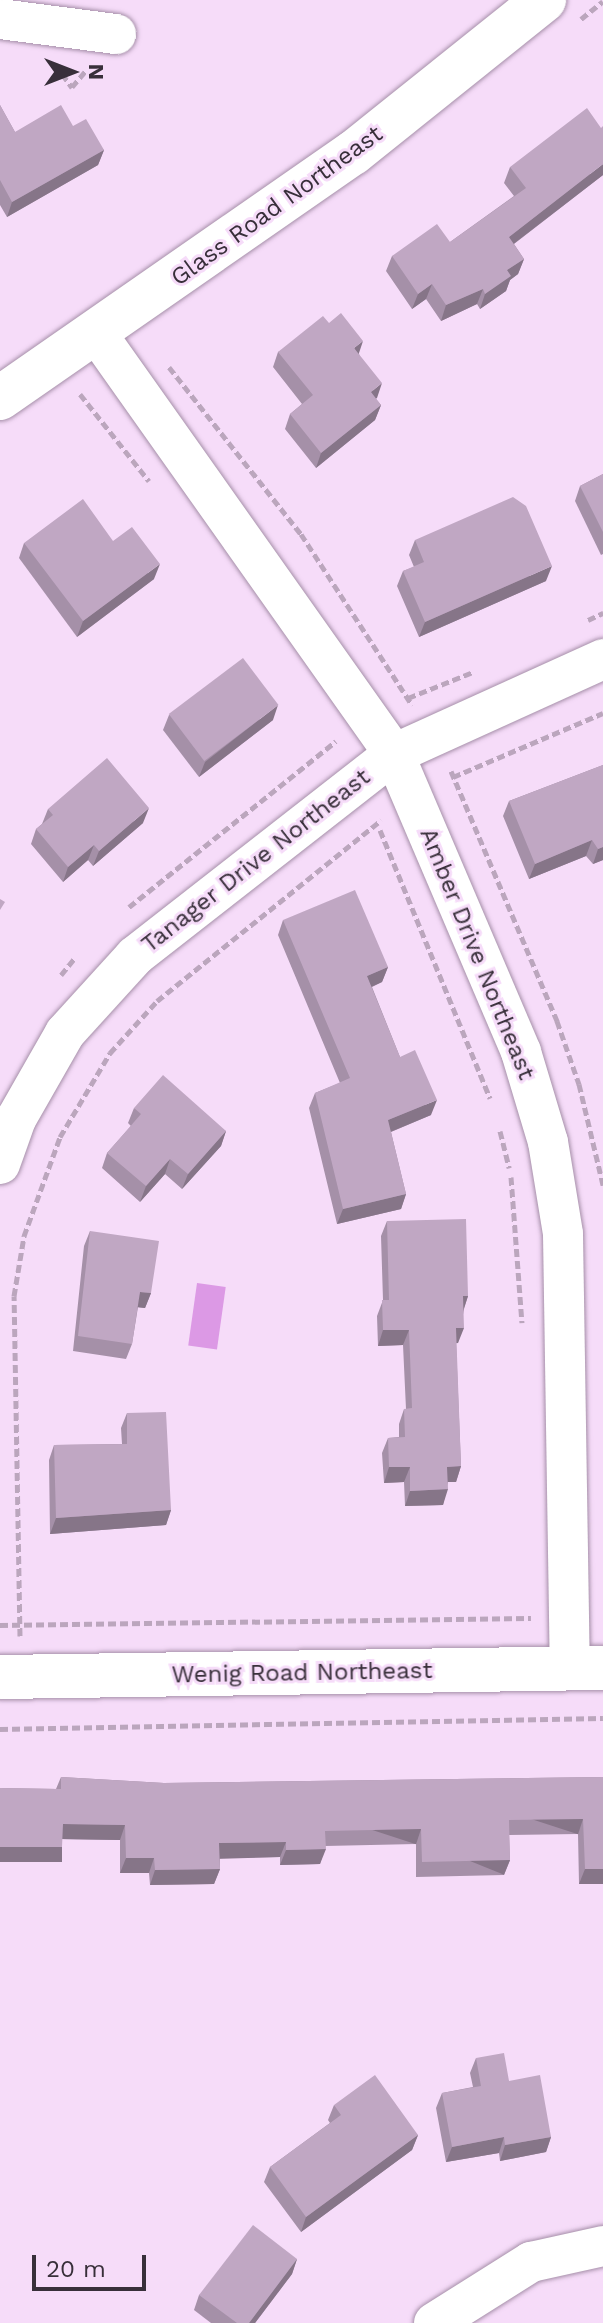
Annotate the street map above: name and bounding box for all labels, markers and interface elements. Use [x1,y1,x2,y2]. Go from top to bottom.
north arrow [32,32,112,112]
text: N [84,64,109,80]
street label: Glass Road Northeast [166,120,388,292]
street label: Tanager Drive Northeast [136,763,376,959]
street label: Amber Drive Northeast [413,824,541,1084]
street label: Wenig Road Northeast [171,1656,433,1690]
scale bar [36,2239,150,2289]
text: 20 m [46,2255,106,2283]

